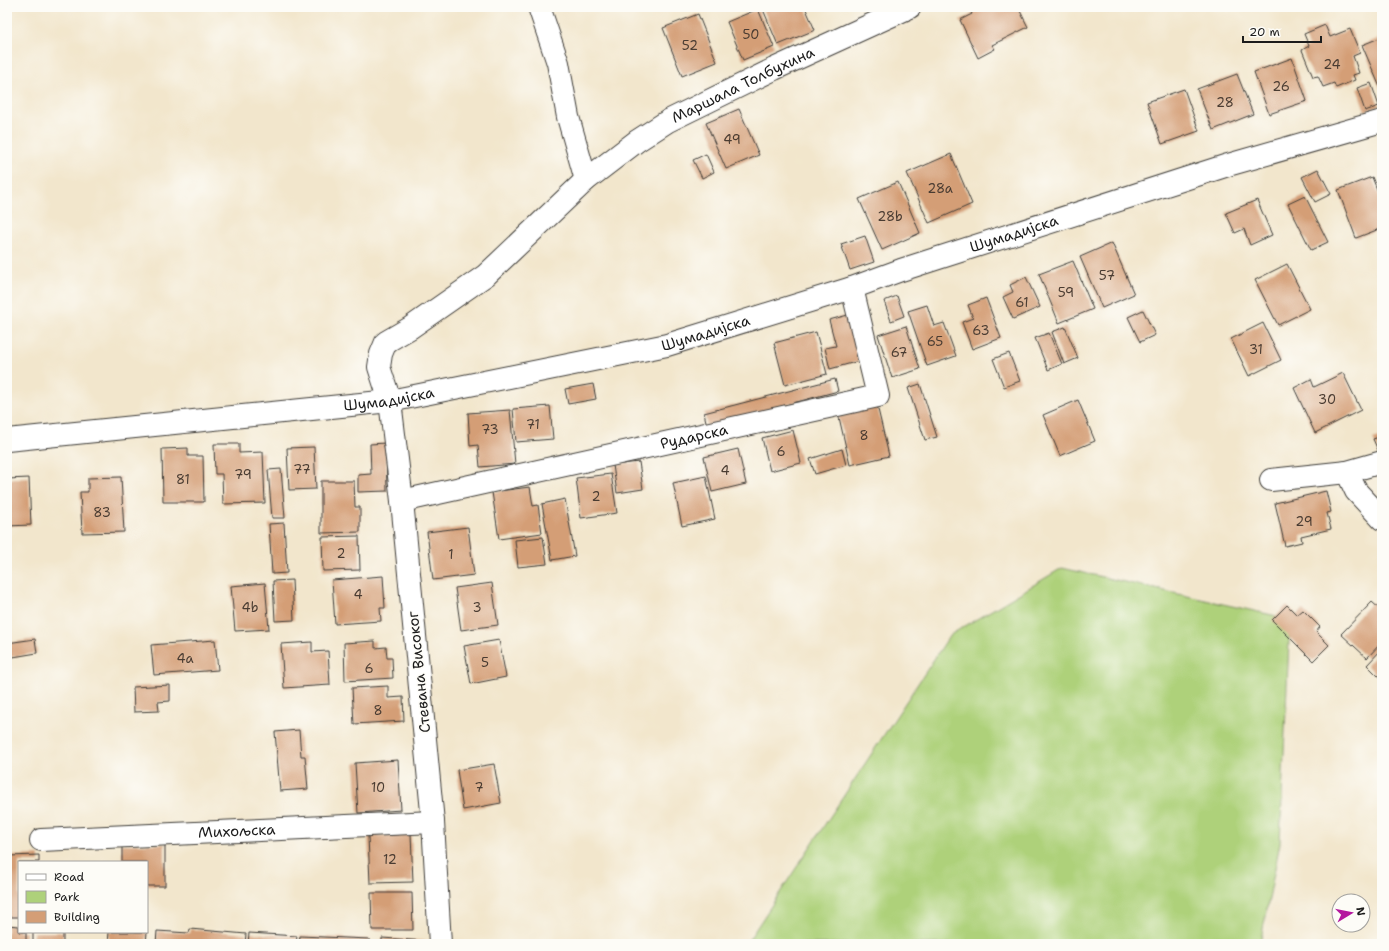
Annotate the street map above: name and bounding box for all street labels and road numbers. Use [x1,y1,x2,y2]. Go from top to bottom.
street label: Маршала Толбухина [668,42,818,128]
street label: Шумадијска [967,210,1061,257]
street label: Шумадијска [659,310,753,356]
street label: Шумадијска [342,382,437,416]
street label: Рударска [658,419,730,454]
street label: Стевана Високог [403,610,435,734]
street label: Михољска [198,819,277,843]

